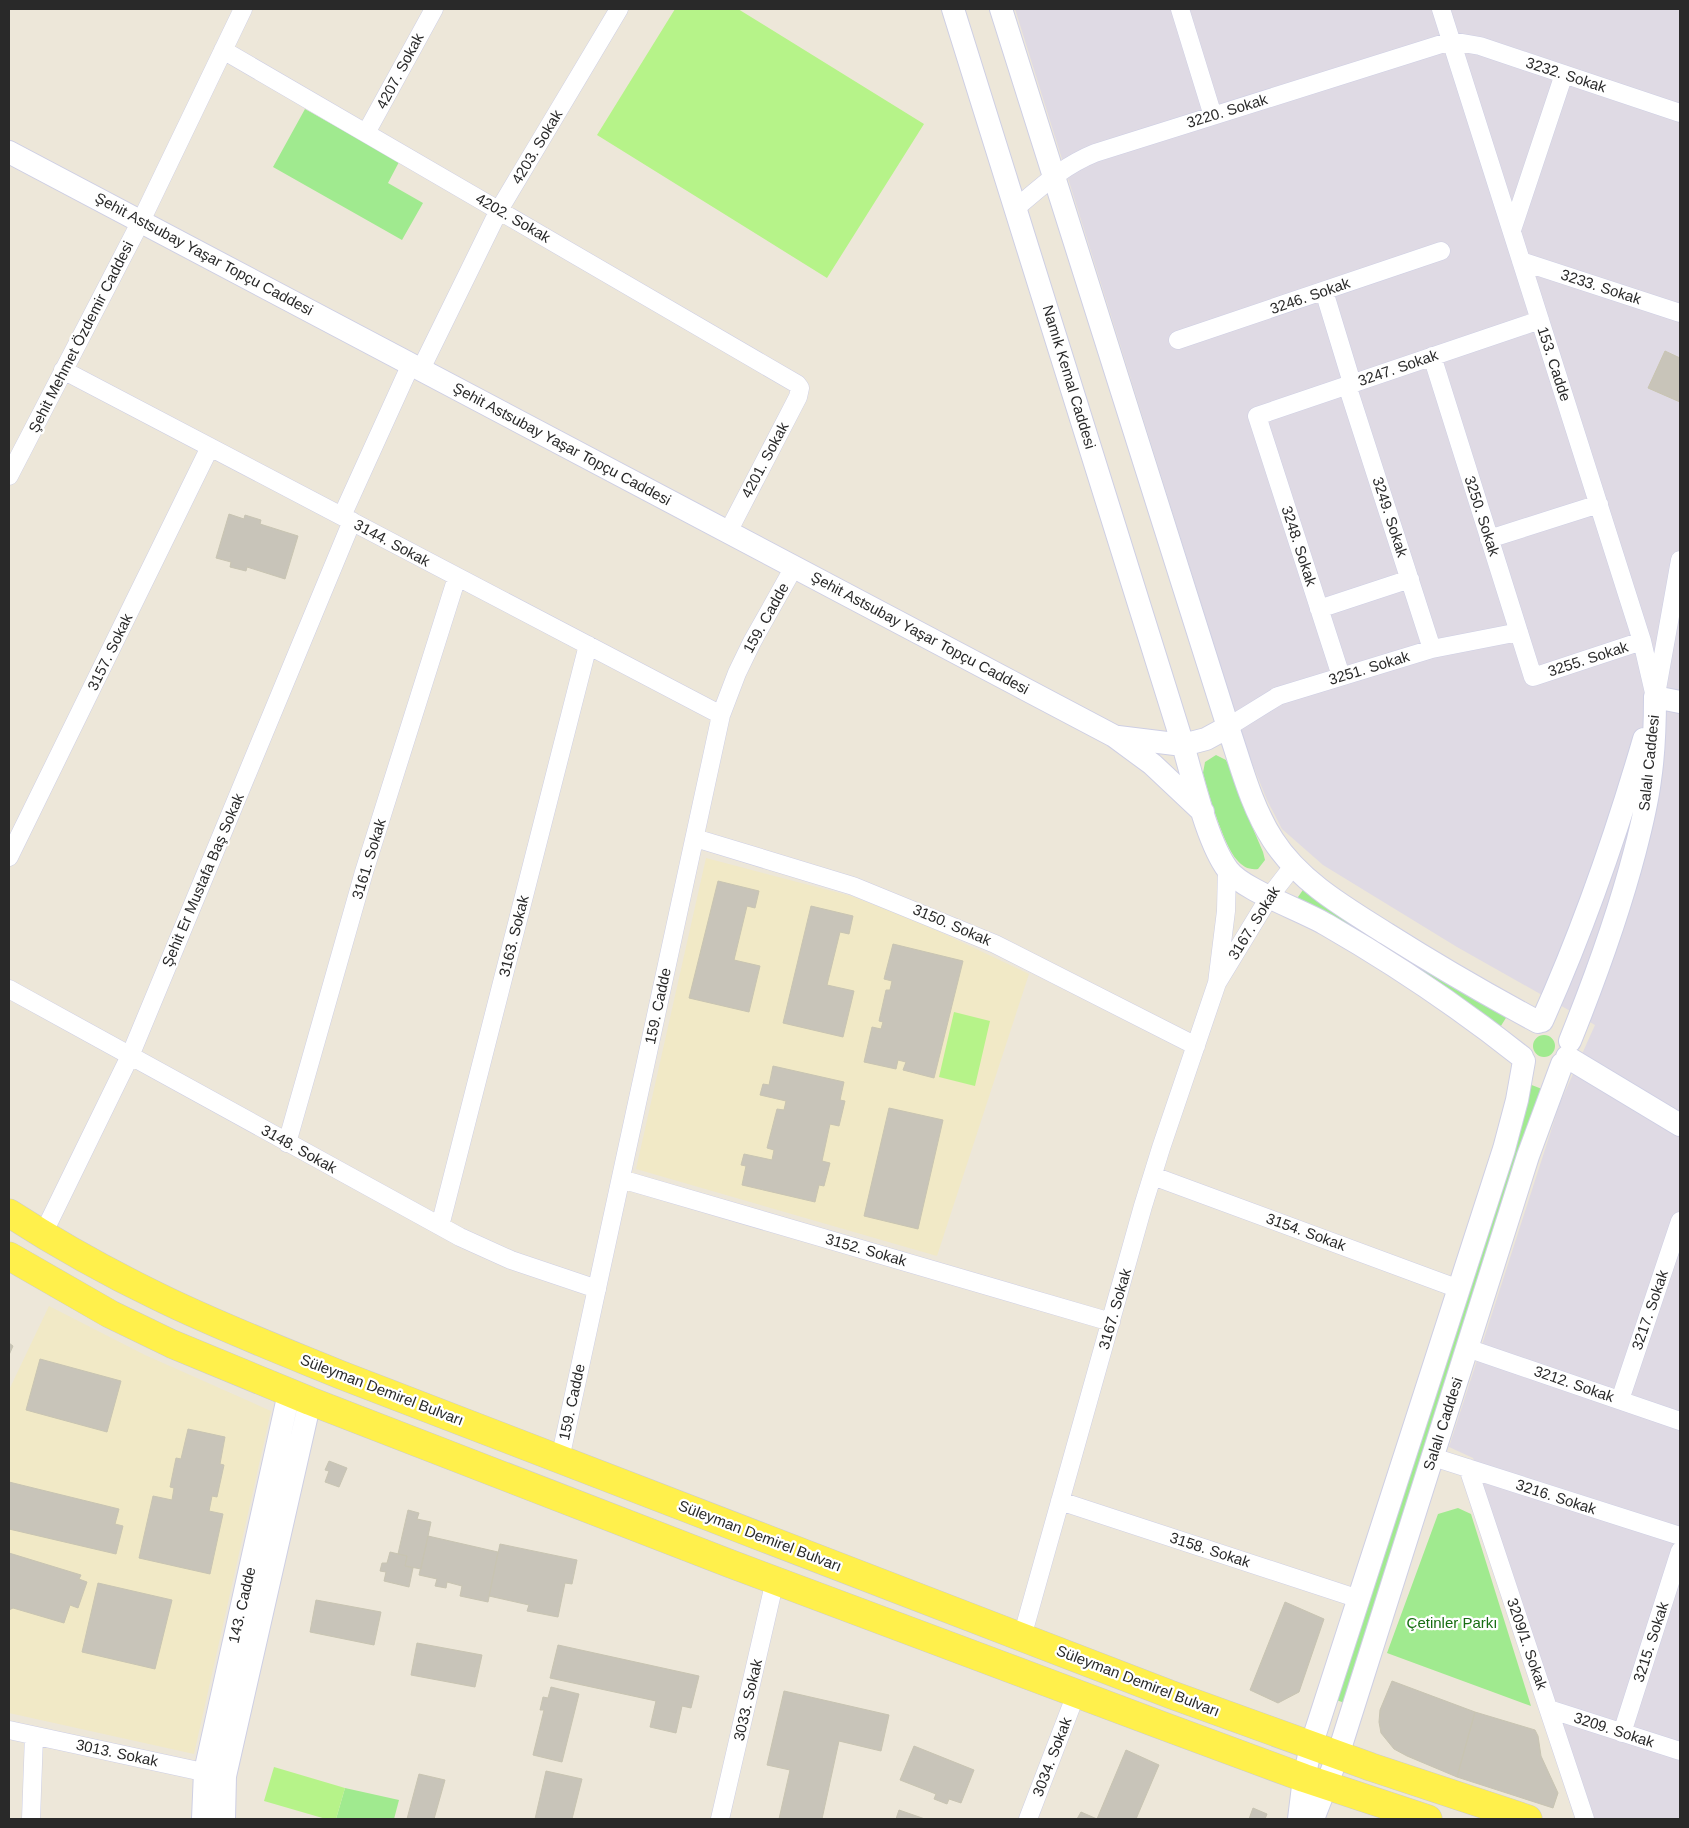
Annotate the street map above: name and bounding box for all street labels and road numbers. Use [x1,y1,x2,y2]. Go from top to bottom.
street label: 4207. Sokak [372,30,427,112]
street label: 3232. Sokak [1524,54,1609,96]
street label: 3220. Sokak [1184,90,1270,131]
street label: 4203. Sokak [508,106,566,187]
street label: Şehit Astsubay Yaşar Topçu Caddesi [92,189,316,318]
street label: 4202. Sokak [473,189,554,246]
street label: Şehit Mehmet Özdemir Caddesi [25,238,136,435]
street label: 3233. Sokak [1559,266,1644,308]
street label: 3246. Sokak [1268,274,1352,317]
street label: Namık Kemal Caddesi [1040,303,1099,451]
street label: 153. Cadde [1534,324,1575,403]
street label: 3247. Sokak [1356,346,1440,389]
street label: Şehit Astsubay Yaşar Topçu Caddesi [450,379,674,508]
street label: 4201. Sokak [737,419,792,501]
street label: 3250. Sokak [1462,474,1504,559]
street label: 3249. Sokak [1370,475,1412,560]
street label: 3248. Sokak [1279,504,1321,589]
street label: 3144. Sokak [351,515,433,570]
street label: Şehit Astsubay Yaşar Topçu Caddesi [808,568,1032,697]
street label: 159. Cadde [739,580,792,656]
street label: 3157. Sokak [84,610,136,693]
street label: 3255. Sokak [1546,637,1631,679]
street label: 3251. Sokak [1326,647,1412,688]
street label: Salalı Caddesi [1635,714,1662,812]
street label: Şehit Er Mustafa Baş Sokak [158,790,247,969]
street label: 3161. Sokak [348,816,389,901]
street label: 3167. Sokak [1224,882,1283,963]
street label: 3163. Sokak [495,893,532,978]
street label: 3150. Sokak [910,900,994,949]
street label: 159. Cadde [641,966,674,1046]
street label: 3148. Sokak [259,1121,340,1176]
street label: 3154. Sokak [1264,1209,1349,1254]
street label: 3152. Sokak [824,1230,909,1269]
street label: 3167. Sokak [1095,1266,1134,1351]
street label: 3217. Sokak [1628,1267,1671,1352]
street label: Süleyman Demirel Bulvarı [298,1351,466,1429]
street label: 159. Cadde [555,1362,588,1442]
street label: 3212. Sokak [1532,1362,1617,1405]
street label: Salalı Caddesi [1419,1375,1466,1472]
street label: 3216. Sokak [1514,1476,1599,1518]
street label: Süleyman Demirel Bulvarı [676,1497,844,1575]
street label: 3158. Sokak [1168,1529,1253,1571]
street label: 143. Cadde [225,1565,259,1645]
street label: 3209/1. Sokak [1504,1596,1551,1692]
street label: 3215. Sokak [1630,1599,1672,1684]
street label: Süleyman Demirel Bulvarı [1054,1642,1222,1720]
street label: 3033. Sokak [730,1657,765,1742]
street label: 3209. Sokak [1572,1709,1657,1751]
street label: 3034. Sokak [1029,1714,1075,1799]
street label: 3013. Sokak [75,1736,160,1770]

